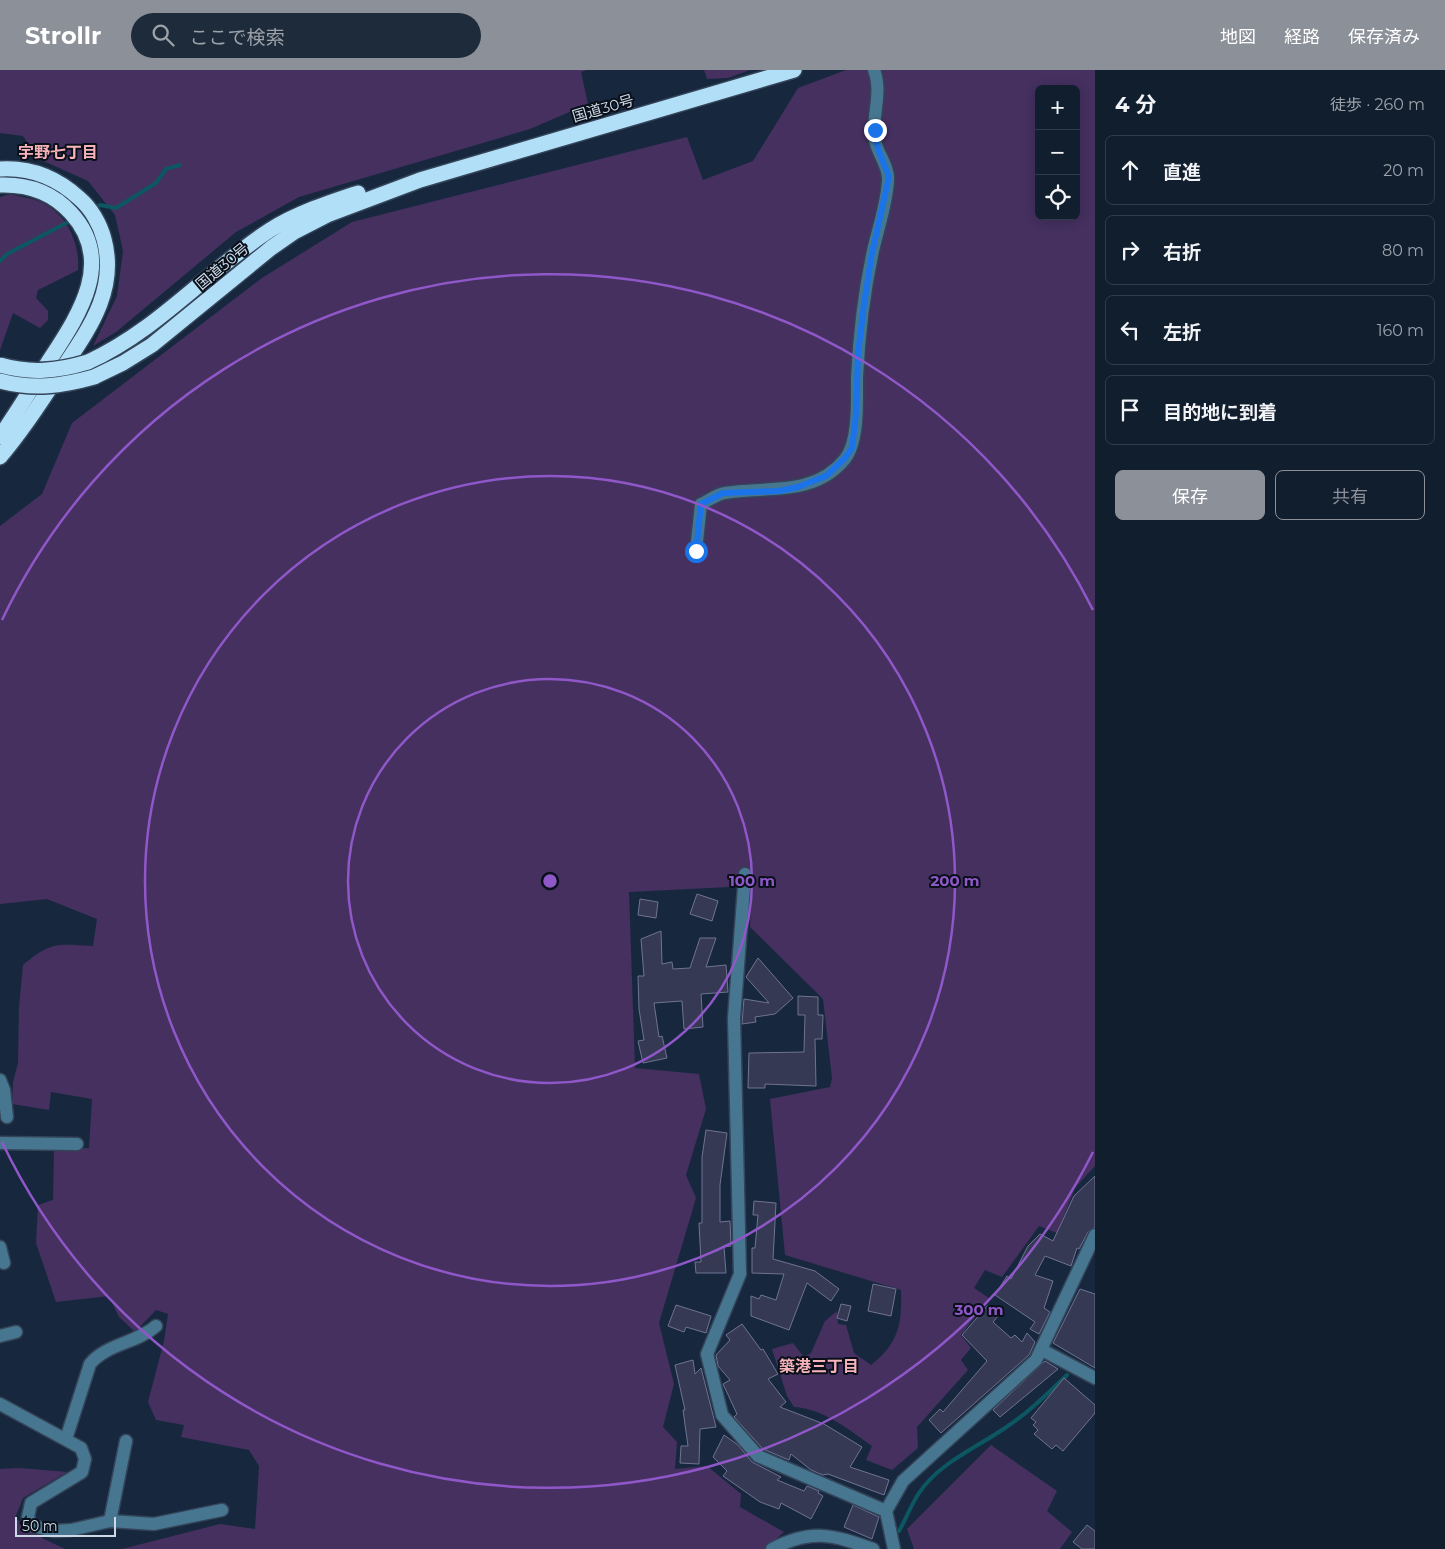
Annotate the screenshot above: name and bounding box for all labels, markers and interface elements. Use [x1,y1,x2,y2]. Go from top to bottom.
search box [131,13,481,58]
text: Strollr [25,21,101,50]
icon: search [149,21,177,49]
text: ここで検索 [189,26,284,49]
text: 地図 [1220,26,1256,48]
text: 経路 [1284,26,1320,48]
text: 保存済み [1348,26,1420,48]
map controls [1035,85,1080,220]
button: + [1035,85,1080,130]
street label: 国道30号 [570,90,636,126]
text: 4 分 [1115,92,1156,117]
text: 徒歩 · 260 m [1330,95,1425,114]
route end [864,119,887,142]
button: − [1035,130,1080,175]
district label: 宇野七丁目 [18,143,98,162]
icon: ahead [1116,156,1144,184]
text: 直進 [1163,161,1201,184]
text: 20 m [1383,161,1424,180]
button: locate [1035,175,1080,220]
icon: right [1116,236,1144,264]
street label: 国道30号 [192,238,252,294]
text: 右折 [1163,241,1201,264]
text: 80 m [1382,241,1424,260]
icon: left [1116,316,1144,344]
text: 左折 [1163,321,1201,344]
text: 160 m [1377,321,1424,340]
icon: arrive [1116,396,1144,424]
text: 目的地に到着 [1163,401,1277,424]
button: 保存 [1115,470,1265,520]
button: 共有 [1275,470,1425,520]
route start [685,540,708,563]
text: 100 m [729,871,775,890]
text: 200 m [930,871,980,890]
centre of rings [541,872,559,890]
text: 300 m [953,1300,1004,1319]
district label: 築港三丁目 [779,1357,859,1376]
scale bar [15,1514,116,1537]
text: 50 m [22,1517,58,1535]

